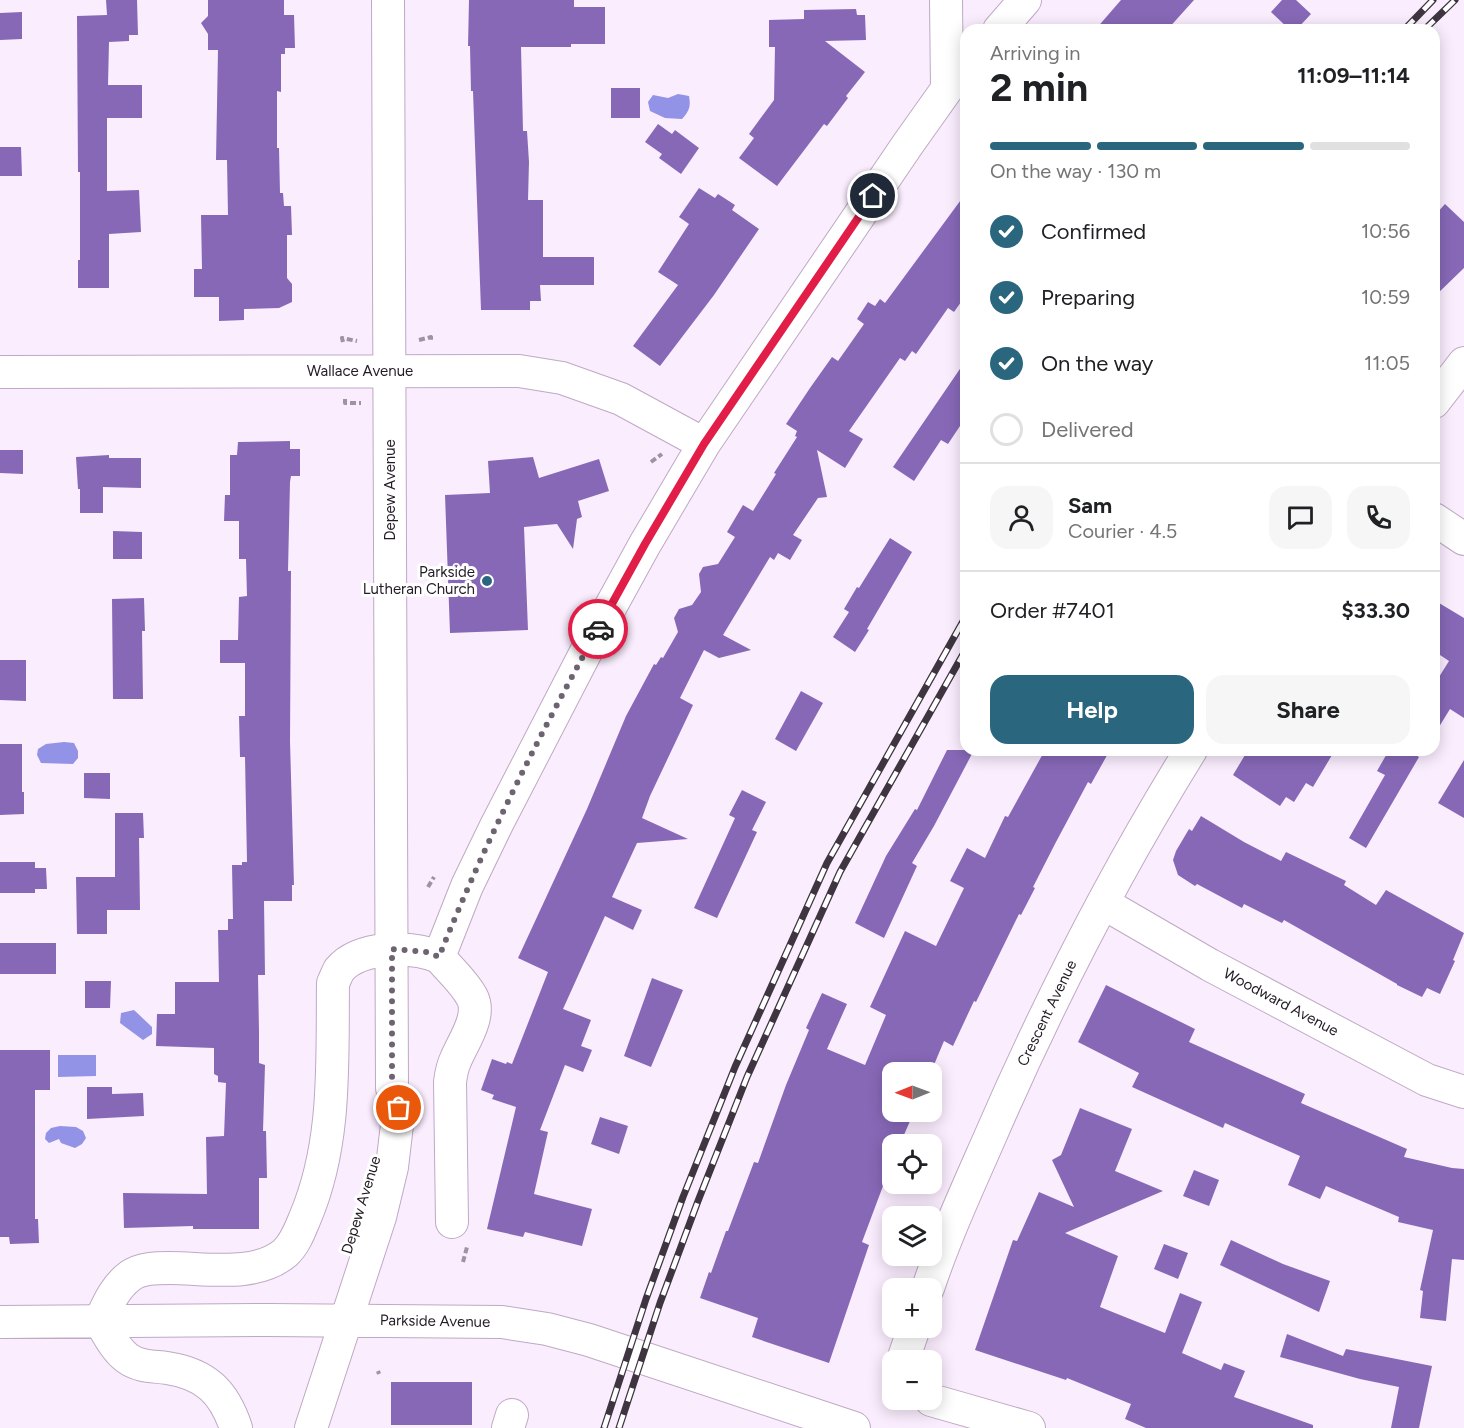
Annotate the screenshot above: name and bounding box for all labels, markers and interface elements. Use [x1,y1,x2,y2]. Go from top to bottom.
text: Arriving in [990,41,1080,65]
text: 11:09–11:14 [1297,62,1410,89]
text: 2 min [990,64,1088,111]
text: On the way · 130 m [990,159,1161,183]
pin [847,170,898,221]
icon: home [856,179,889,212]
icon: check [990,215,1023,248]
text: Confirmed [1041,218,1146,245]
text: 10:56 [1361,219,1410,243]
icon: check [990,281,1023,314]
text: Preparing [1041,284,1135,311]
text: 10:59 [1361,285,1410,309]
icon: check [990,347,1023,380]
text: On the way [1041,350,1153,377]
text: 11:05 [1364,351,1410,375]
street label: Wallace Avenue [307,362,413,380]
text: Delivered [1041,416,1134,443]
street label: Depew Avenue [381,439,399,541]
button: person [990,486,1053,549]
button: chat [1269,486,1332,549]
button: phone [1347,486,1410,549]
text: Sam [1068,492,1112,519]
text: Courier · 4.5 [1068,519,1177,543]
place label: Parkside Lutheran Church [363,563,475,598]
marker: Parkside Lutheran Church [480,574,494,588]
text: Order #7401 [990,597,1115,624]
text: $33.30 [1341,597,1410,624]
courier [568,599,628,659]
icon: car [582,613,615,646]
button: Help [990,675,1194,744]
button: Share [1206,675,1410,744]
street label: Crescent Avenue [1014,957,1080,1069]
street label: Woodward Avenue [1220,964,1342,1040]
north arrow [882,1062,942,1122]
map controls [882,1062,942,1410]
pin [373,1082,424,1133]
icon: bag [382,1091,415,1124]
button: locate [882,1134,942,1194]
street label: Depew Avenue [338,1154,384,1256]
button: layers [882,1206,942,1266]
button: + [882,1278,942,1338]
street label: Parkside Avenue [380,1311,490,1331]
button: − [882,1350,942,1410]

